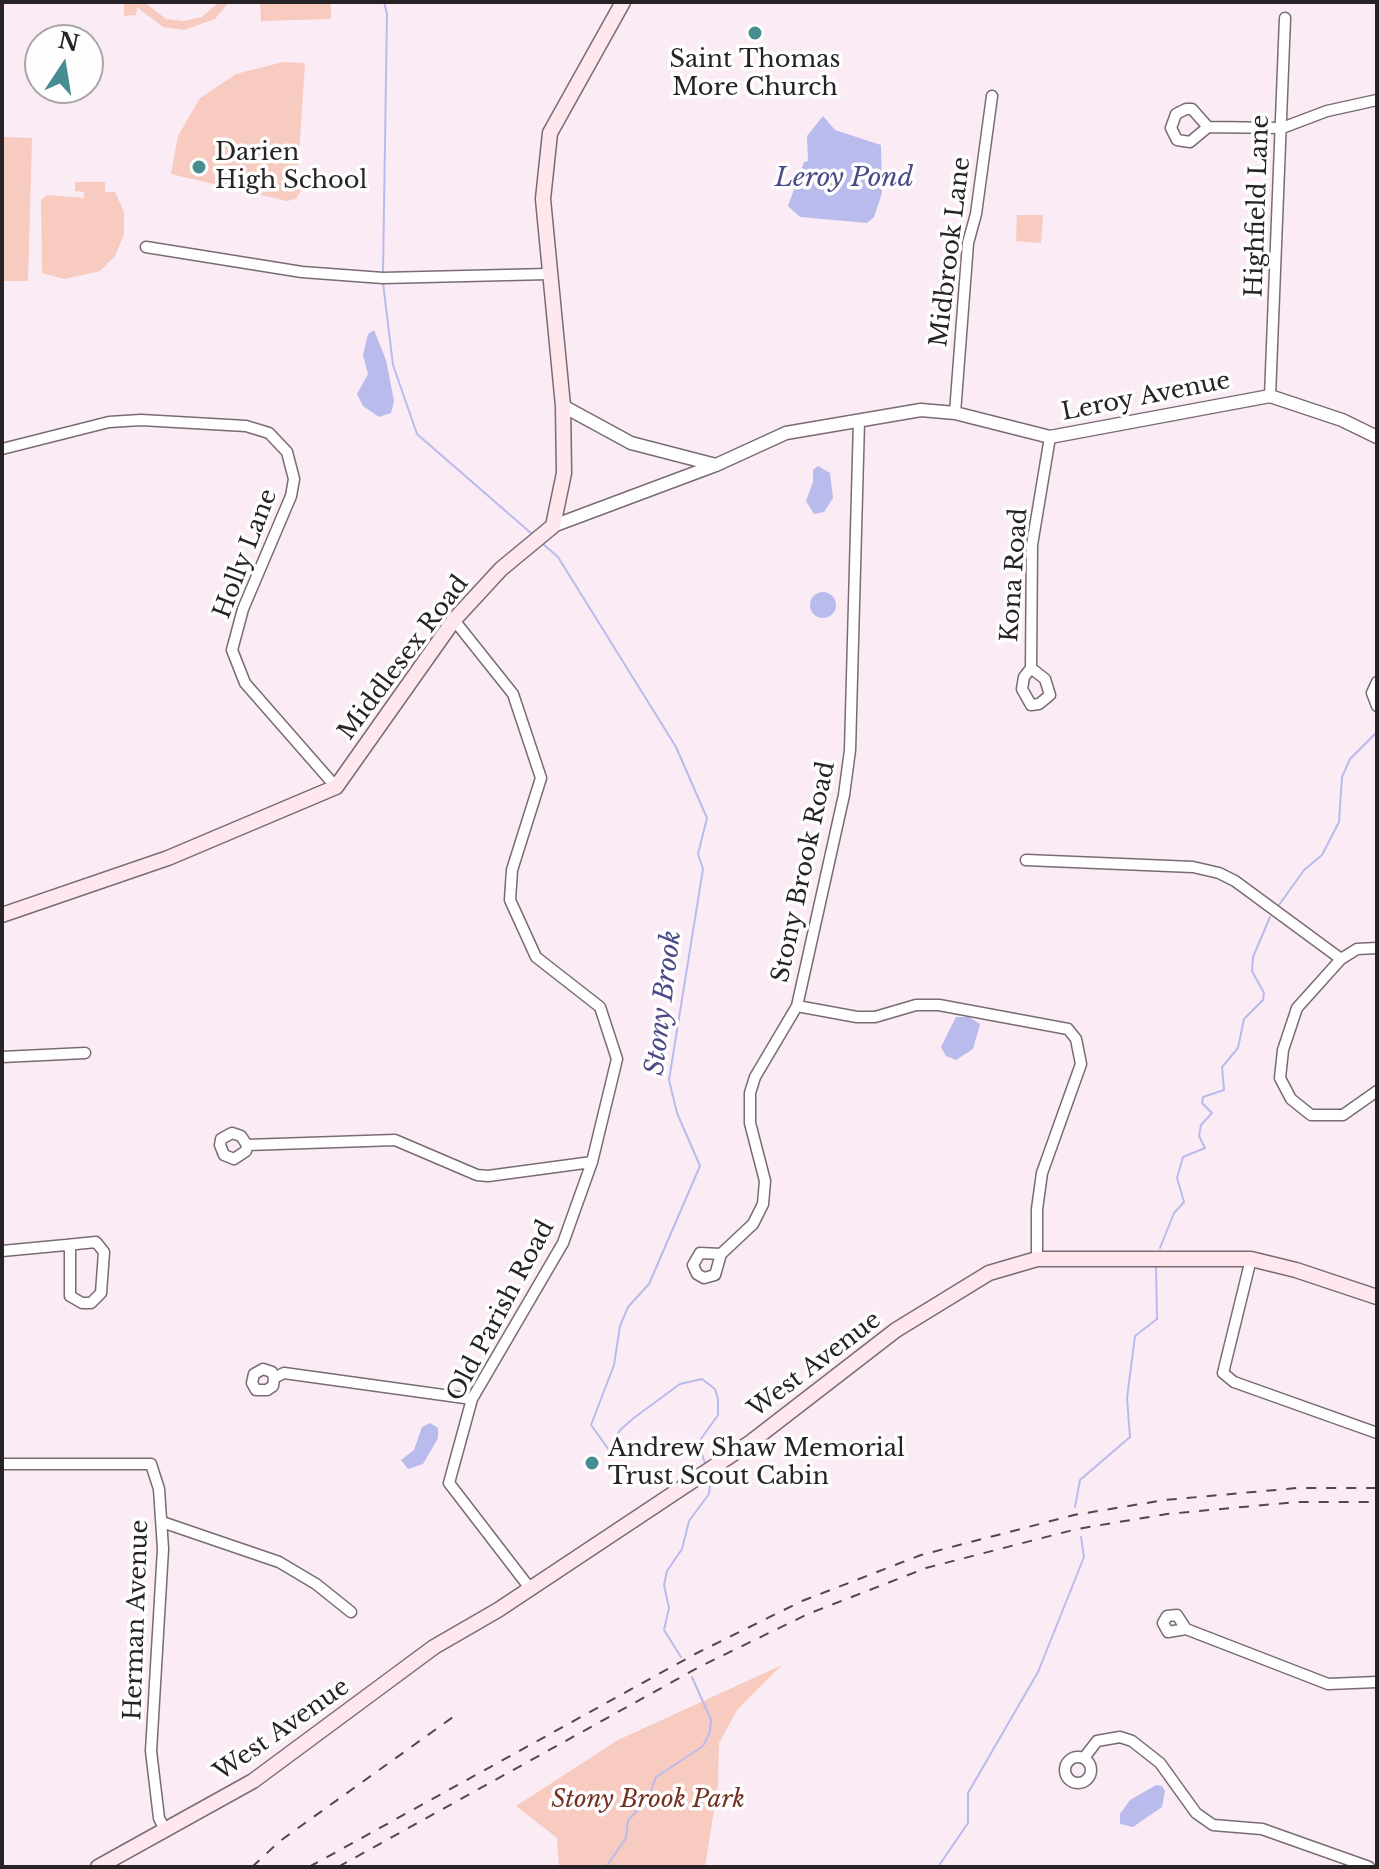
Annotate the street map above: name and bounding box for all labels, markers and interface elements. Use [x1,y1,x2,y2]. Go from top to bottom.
north arrow [24,24,104,104]
marker: Saint Thomas More Church [746,24,764,42]
text: N [56,27,82,57]
place label: Saint Thomas More Church [670,46,840,102]
street label: Highfield Lane [1240,114,1276,298]
place label: Darien High School [215,139,367,195]
street label: Midbrook Lane [925,155,977,349]
marker: Darien High School [190,158,208,176]
water label: Leroy Pond [775,163,913,195]
street label: Leroy Avenue [1059,367,1233,427]
street label: Holly Lane [208,485,284,623]
street label: Kona Road [996,507,1034,643]
street label: Middlesex Road [333,570,475,746]
street label: Stony Brook Road [767,759,841,985]
water label: Stony Brook [640,929,688,1077]
street label: Old Parish Road [441,1216,561,1406]
street label: West Avenue [743,1306,887,1424]
place label: Andrew Shaw Memorial Trust Scout Cabin [608,1435,905,1491]
marker: Andrew Shaw Memorial Trust Scout Cabin [583,1454,601,1472]
street label: Herman Avenue [119,1519,155,1721]
street label: West Avenue [209,1673,355,1787]
park label: Stony Brook Park [551,1786,745,1814]

